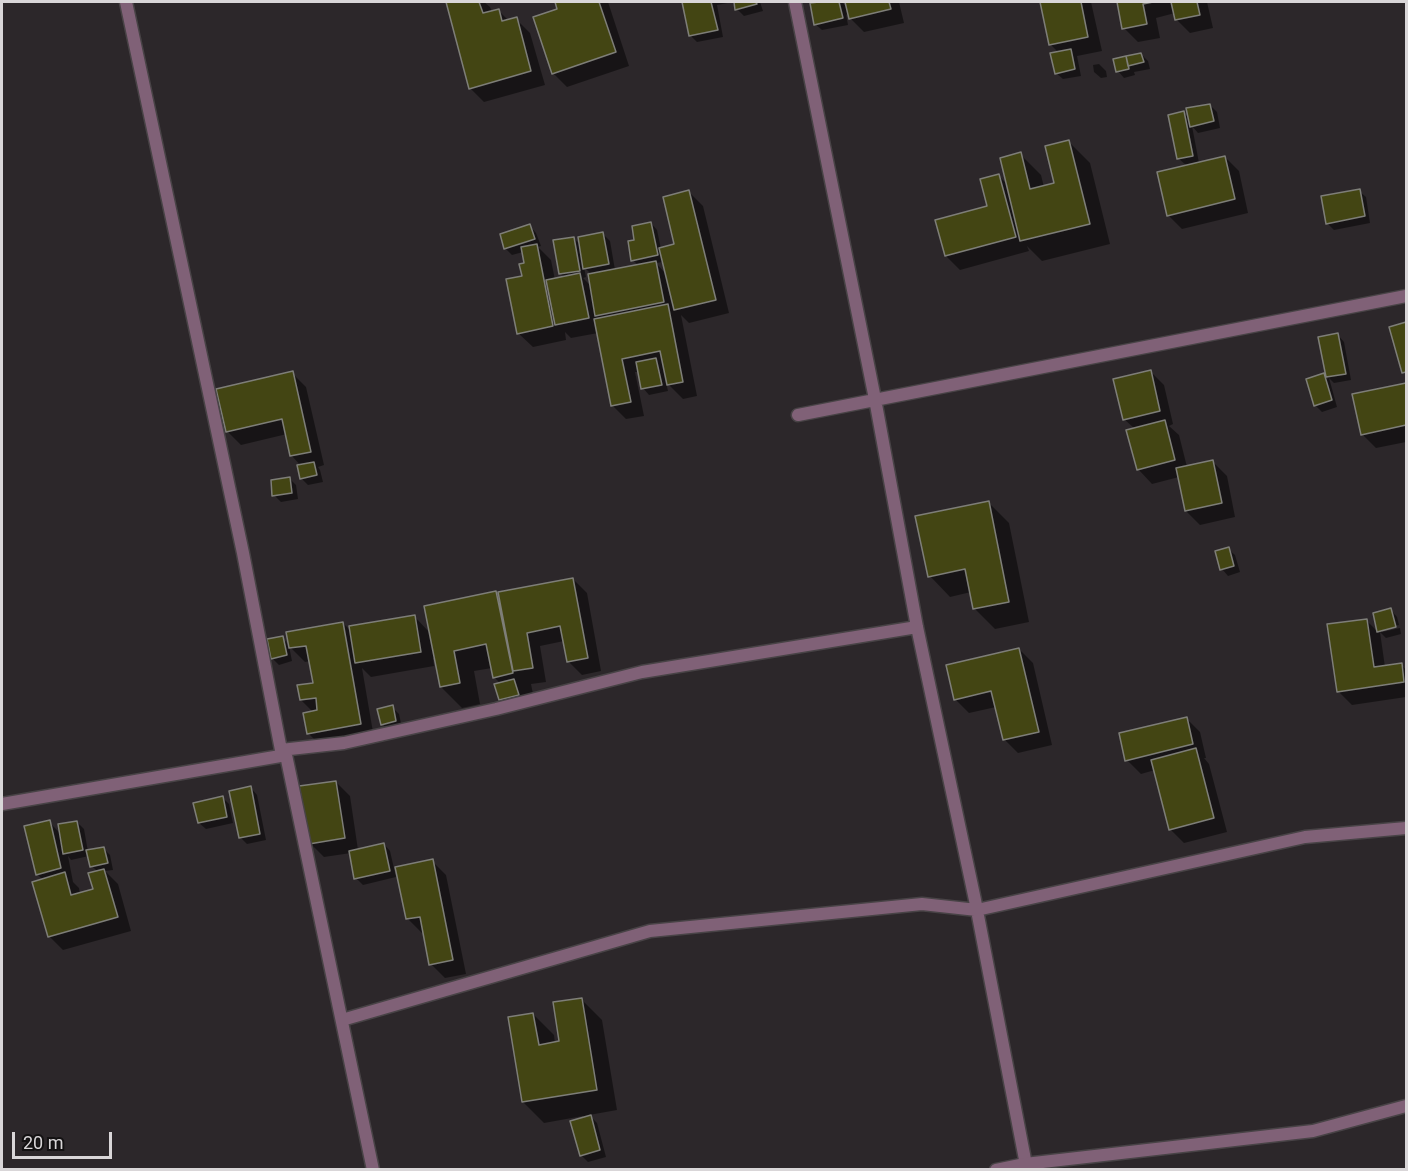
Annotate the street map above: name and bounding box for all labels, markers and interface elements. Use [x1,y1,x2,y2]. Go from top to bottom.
scale bar [15,1120,116,1158]
text: 20 m [23,1132,63,1153]

